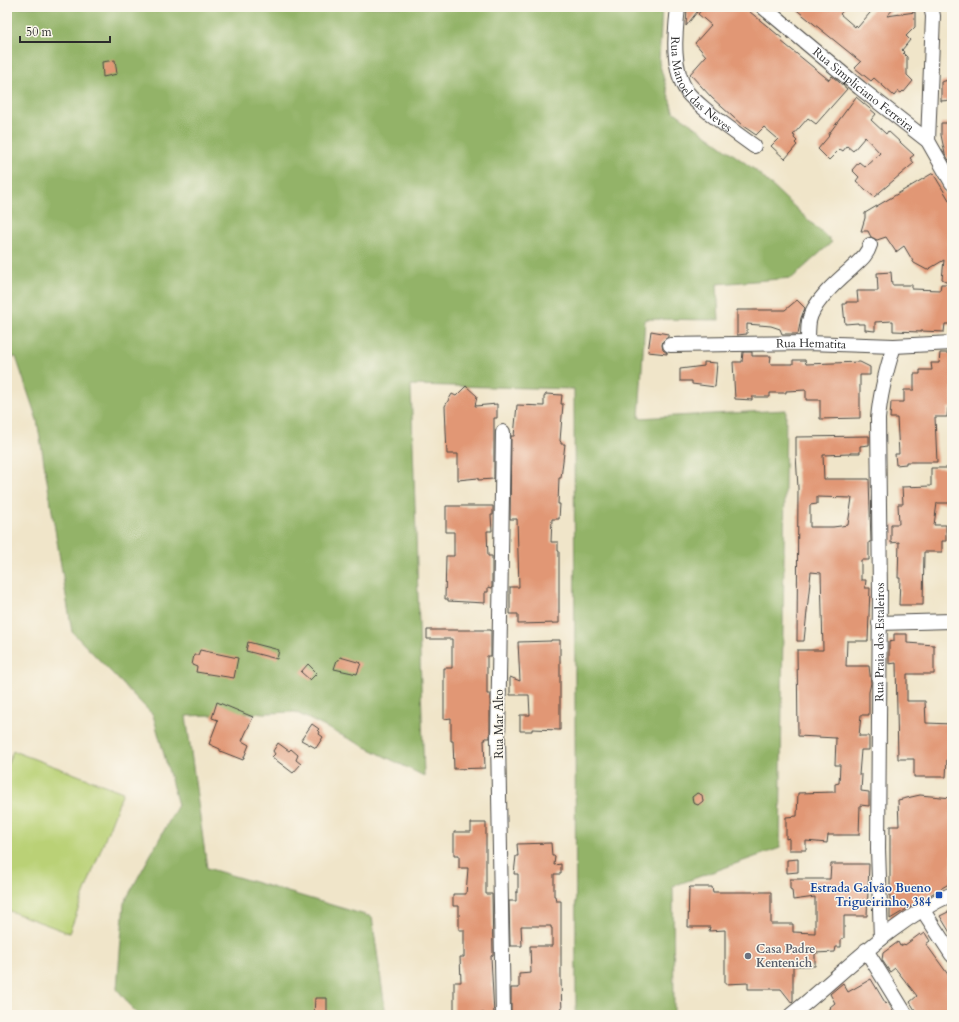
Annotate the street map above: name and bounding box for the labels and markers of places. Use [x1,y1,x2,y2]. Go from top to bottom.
place label: Estrada Galvão Bueno Trigueirinho, 384 [810,880,931,910]
marker: Estrada Galvão Bueno Trigueirinho, 384 [934,890,944,900]
place label: Casa Padre Kentenich [756,941,815,971]
marker: Casa Padre Kentenich [743,951,753,961]

